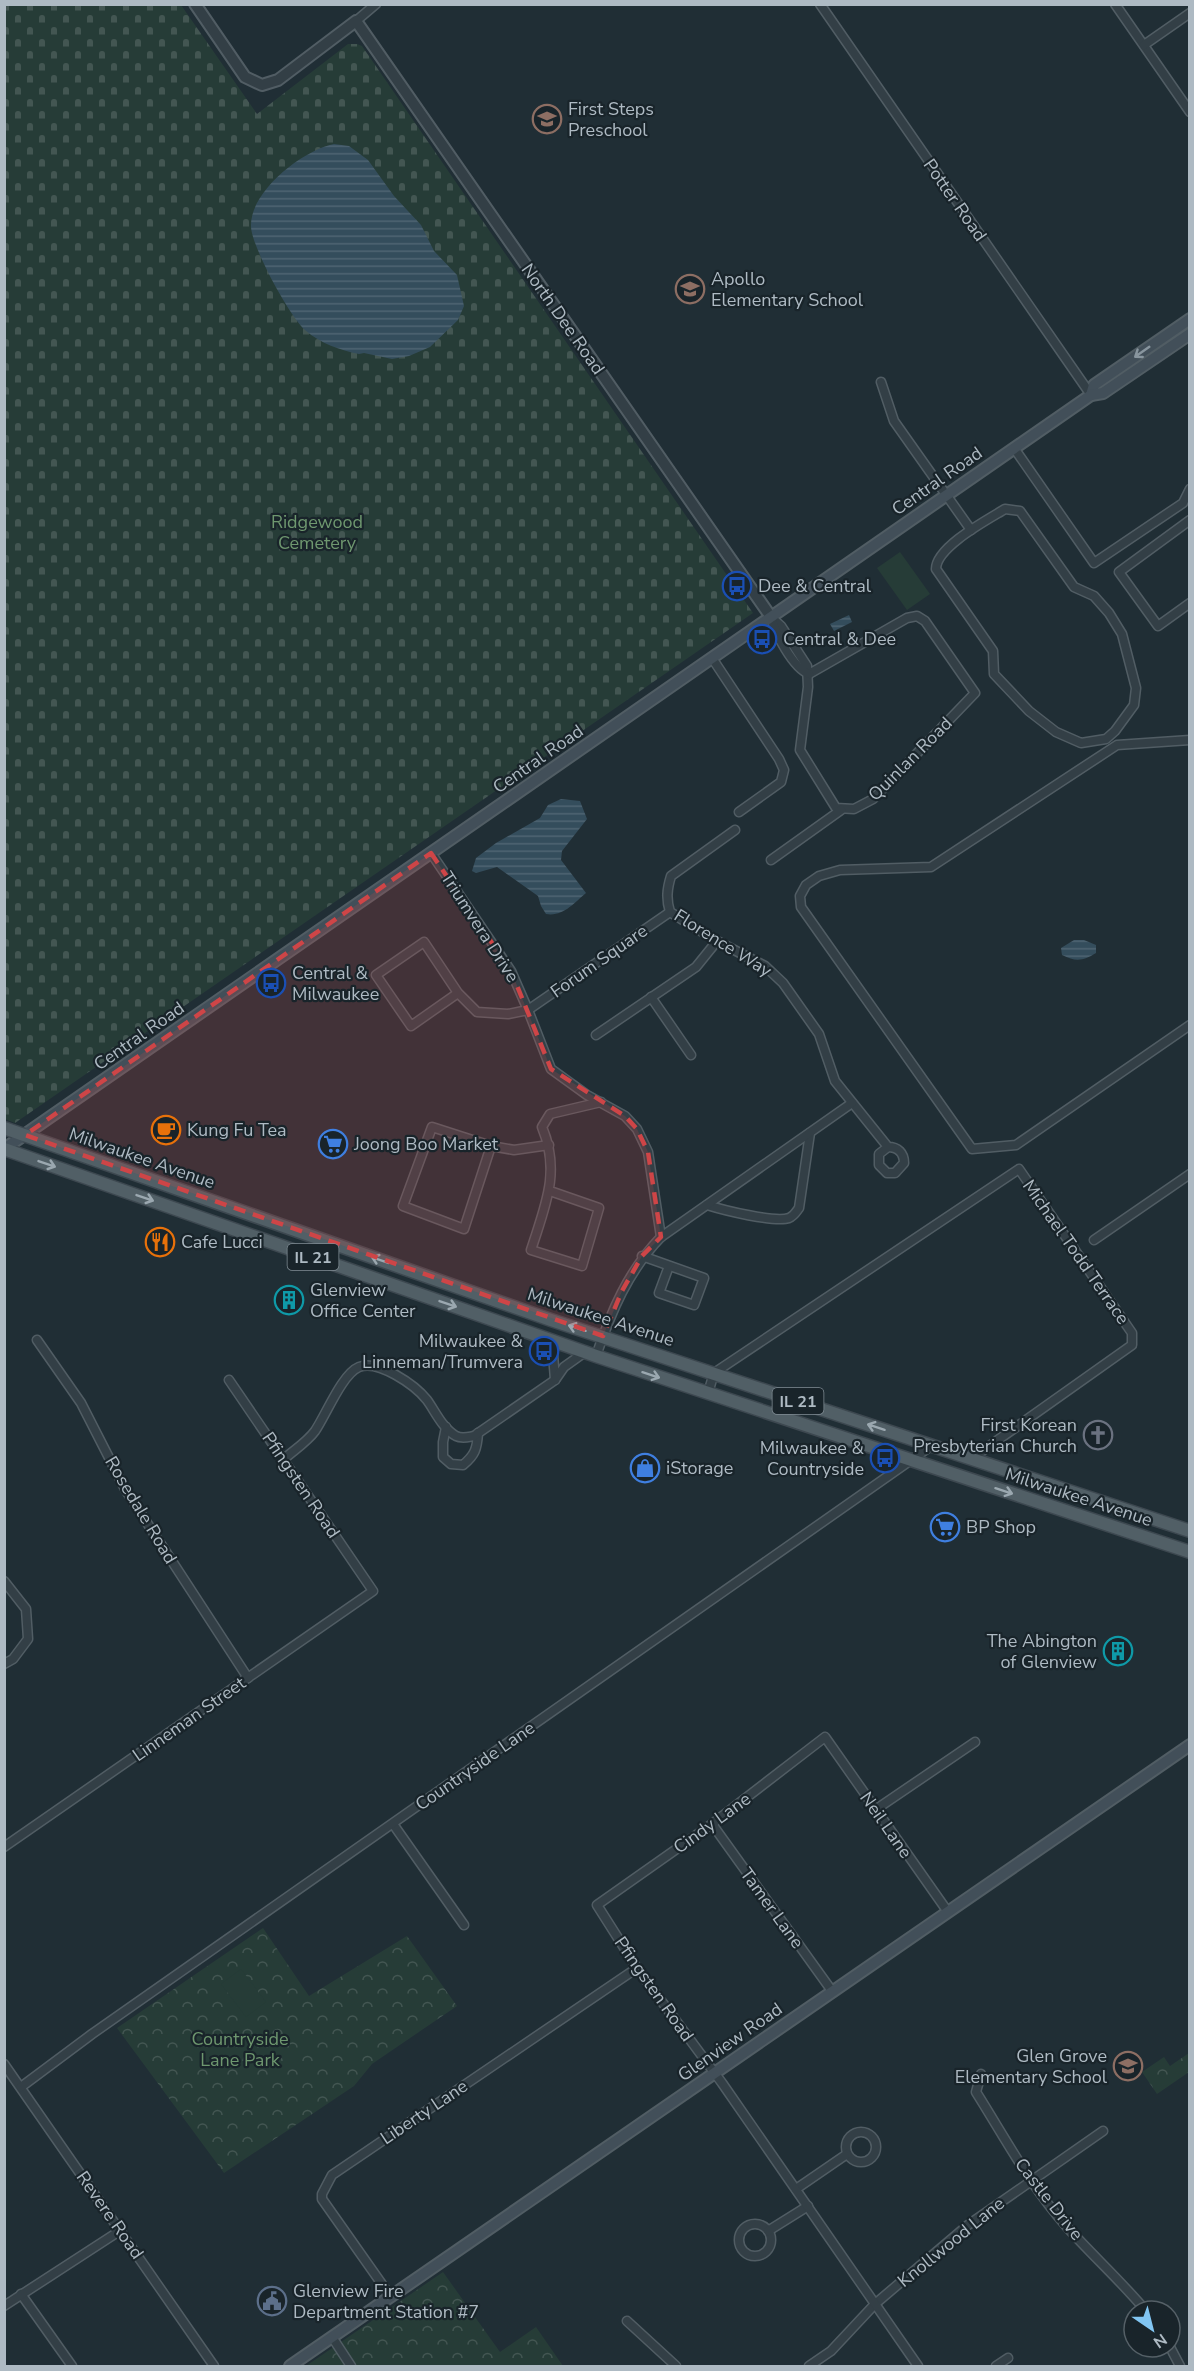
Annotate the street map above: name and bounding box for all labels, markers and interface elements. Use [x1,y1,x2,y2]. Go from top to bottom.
place label: First Steps Preschool [568,97,654,142]
school or university icon: First Steps Preschool [531,103,563,135]
street label: Potter Road [918,154,992,246]
street label: North Dee Road [516,259,610,379]
place label: Apollo Elementary School [711,267,864,312]
school or university icon: Apollo Elementary School [674,273,706,305]
one-way arrow [1134,346,1150,358]
street label: Central Road [887,441,987,521]
park label: Ridgewood Cemetery [271,510,363,555]
bus stop icon: Dee & Central [721,570,753,602]
place label: Dee & Central [758,574,872,598]
bus stop icon: Central & Dee [746,623,778,655]
place label: Central & Dee [783,627,896,651]
street label: Quinlan Road [863,712,957,806]
street label: Central Road [488,719,588,799]
street label: Triumvera Drive [435,867,525,987]
street label: Florence Way [670,903,777,983]
street label: Forum Square [546,919,652,1003]
place label: Central & Milwaukee [292,961,379,1006]
bus stop icon: Central & Milwaukee [255,967,287,999]
street label: Central Road [89,996,189,1076]
cafe icon: Kung Fu Tea [150,1114,182,1146]
place label: Kung Fu Tea [187,1118,287,1142]
street label: Milwaukee Avenue [66,1122,218,1194]
supermarket icon: Joong Boo Market [317,1128,349,1160]
place label: Joong Boo Market [353,1132,499,1156]
one-way arrow [37,1160,56,1171]
street label: Michael Todd Terrace [1017,1175,1135,1329]
one-way arrow [135,1194,153,1205]
restaurant icon: Cafe Lucci [144,1226,176,1258]
place label: Cafe Lucci [181,1230,263,1254]
road number: IL 21 [288,1244,338,1270]
one-way arrow [371,1253,390,1264]
place label: Glenview Office Center [310,1278,416,1323]
street label: Milwaukee Avenue [524,1282,678,1352]
building icon: Glenview Office Center [273,1284,305,1316]
one-way arrow [438,1300,456,1311]
one-way arrow [568,1322,587,1333]
place label: Milwaukee & Linneman/Trumvera [362,1329,524,1374]
bus stop icon: Milwaukee & Linneman/Trumvera [528,1335,560,1367]
one-way arrow [641,1370,660,1381]
road number: IL 21 [772,1388,824,1414]
place label: First Korean Presbyterian Church [913,1413,1077,1458]
church icon: First Korean Presbyterian Church [1082,1419,1114,1451]
one-way arrow [867,1421,886,1432]
street label: Pfingsten Road [257,1427,345,1543]
place label: Milwaukee & Countryside [760,1436,865,1481]
bus stop icon: Milwaukee & Countryside [869,1442,901,1474]
street label: Rosedale Road [99,1452,183,1568]
shop icon: iStorage [629,1452,661,1484]
place label: iStorage [666,1456,733,1480]
street label: Milwaukee Avenue [1002,1462,1156,1532]
one-way arrow [994,1486,1013,1497]
supermarket icon: BP Shop [929,1511,961,1543]
place label: BP Shop [966,1515,1036,1539]
place label: The Abington of Glenview [987,1629,1097,1674]
building icon: The Abington of Glenview [1102,1635,1134,1667]
street label: Linneman Street [128,1671,251,1767]
street label: Countryside Lane [410,1716,540,1816]
street label: Cindy Lane [669,1787,755,1859]
street label: Neil Lane [854,1787,918,1863]
street label: Tamer Lane [735,1863,809,1953]
street label: Pfingsten Road [609,1932,699,2046]
street label: Glenview Road [673,1997,787,2087]
park label: Countryside Lane Park [191,2027,289,2072]
place label: Glen Grove Elementary School [955,2044,1108,2089]
school or university icon: Glen Grove Elementary School [1112,2050,1144,2082]
street label: Liberty Lane [376,2074,472,2150]
street label: Castle Drive [1009,2153,1089,2245]
street label: Revere Road [71,2166,149,2264]
street label: Knollwood Lane [892,2191,1010,2293]
place label: Glenview Fire Department Station #7 [293,2279,479,2324]
public building icon: Glenview Fire Department Station #7 [256,2285,288,2317]
north arrow [1122,2299,1182,2359]
text: N [1149,2328,1171,2353]

